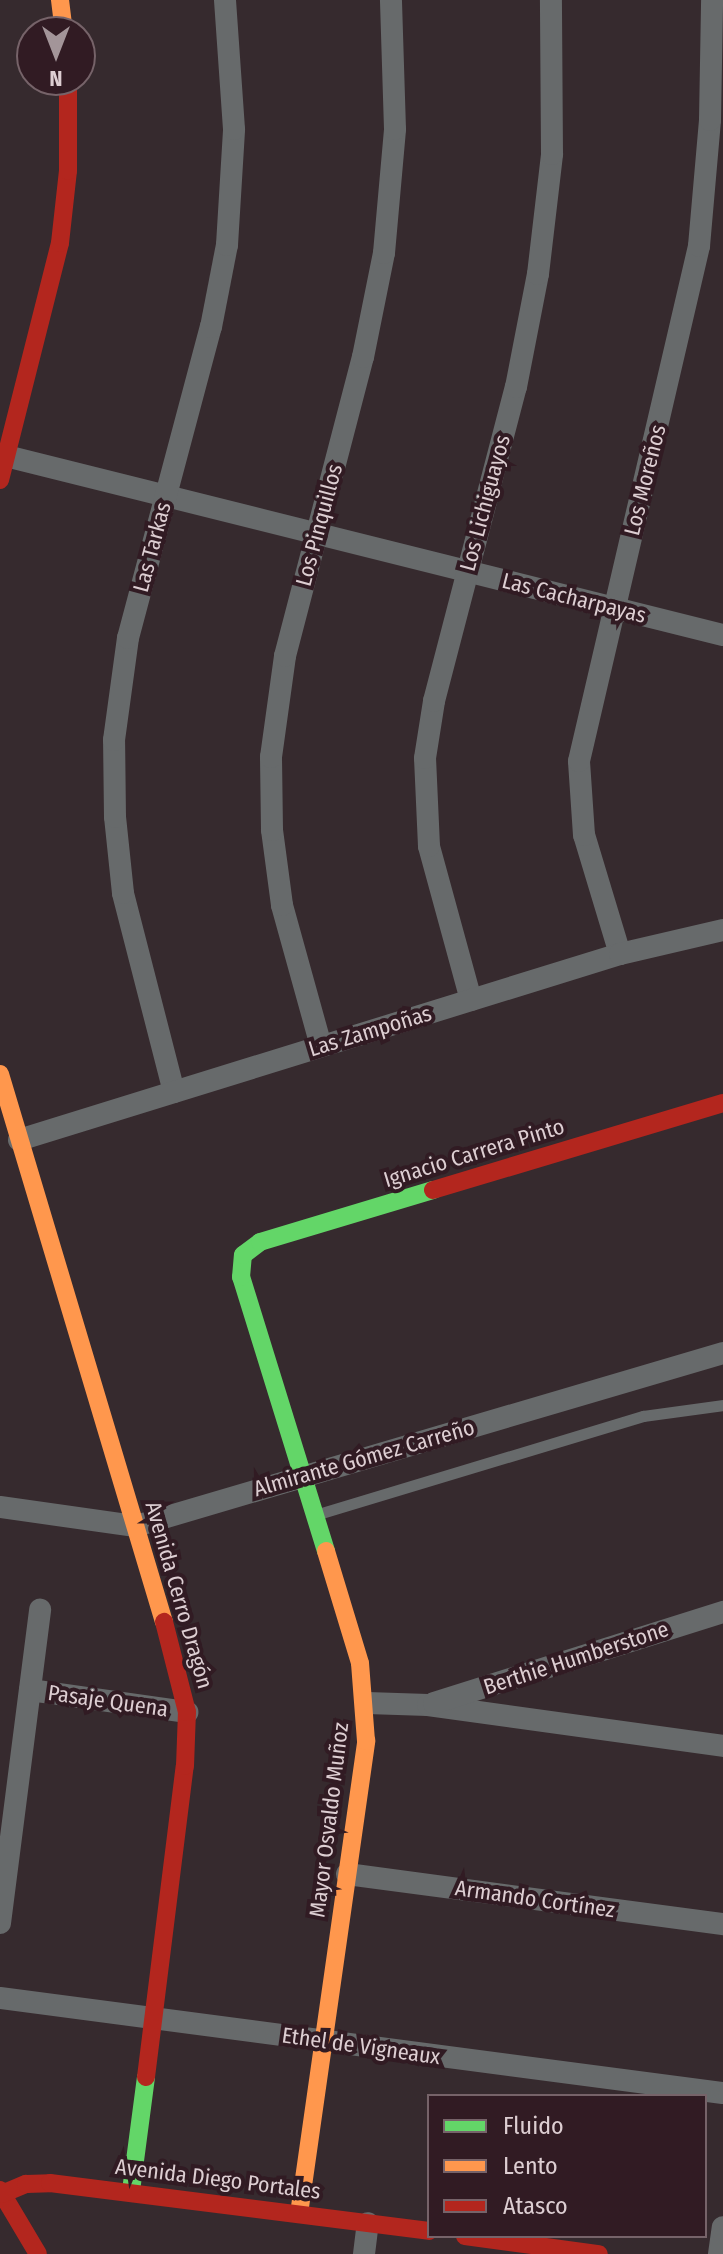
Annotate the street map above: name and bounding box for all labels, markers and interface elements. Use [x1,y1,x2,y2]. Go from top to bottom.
north arrow [16,16,96,96]
text: N [49,65,63,92]
street label: Los Moreños [619,422,671,538]
street label: Los Lichiguayos [454,432,516,574]
street label: Los Pinquillos [290,461,348,589]
street label: Las Tarkas [127,499,177,595]
street label: Las Cacharpayas [499,567,649,629]
street label: Las Zampoñas [305,1000,435,1062]
street label: Ignacio Carrera Pinto [380,1113,568,1193]
street label: Almirante Gómez Carreño [251,1414,477,1502]
street label: Avenida Cerro Dragón [140,1498,218,1692]
street label: Berthie Humberstone [480,1616,672,1700]
street label: Pasaje Quena [46,1680,170,1722]
street label: Mayor Osvaldo Muñoz [304,1721,354,1919]
street label: Armando Cortínez [454,1875,616,1923]
street label: Ethel de Vigneaux [280,2022,442,2070]
legend [427,2094,707,2238]
text: Fluido [503,2112,564,2140]
text: Lento [503,2152,558,2180]
street label: Avenida Diego Portales [114,2153,322,2205]
text: Atasco [503,2192,568,2220]

